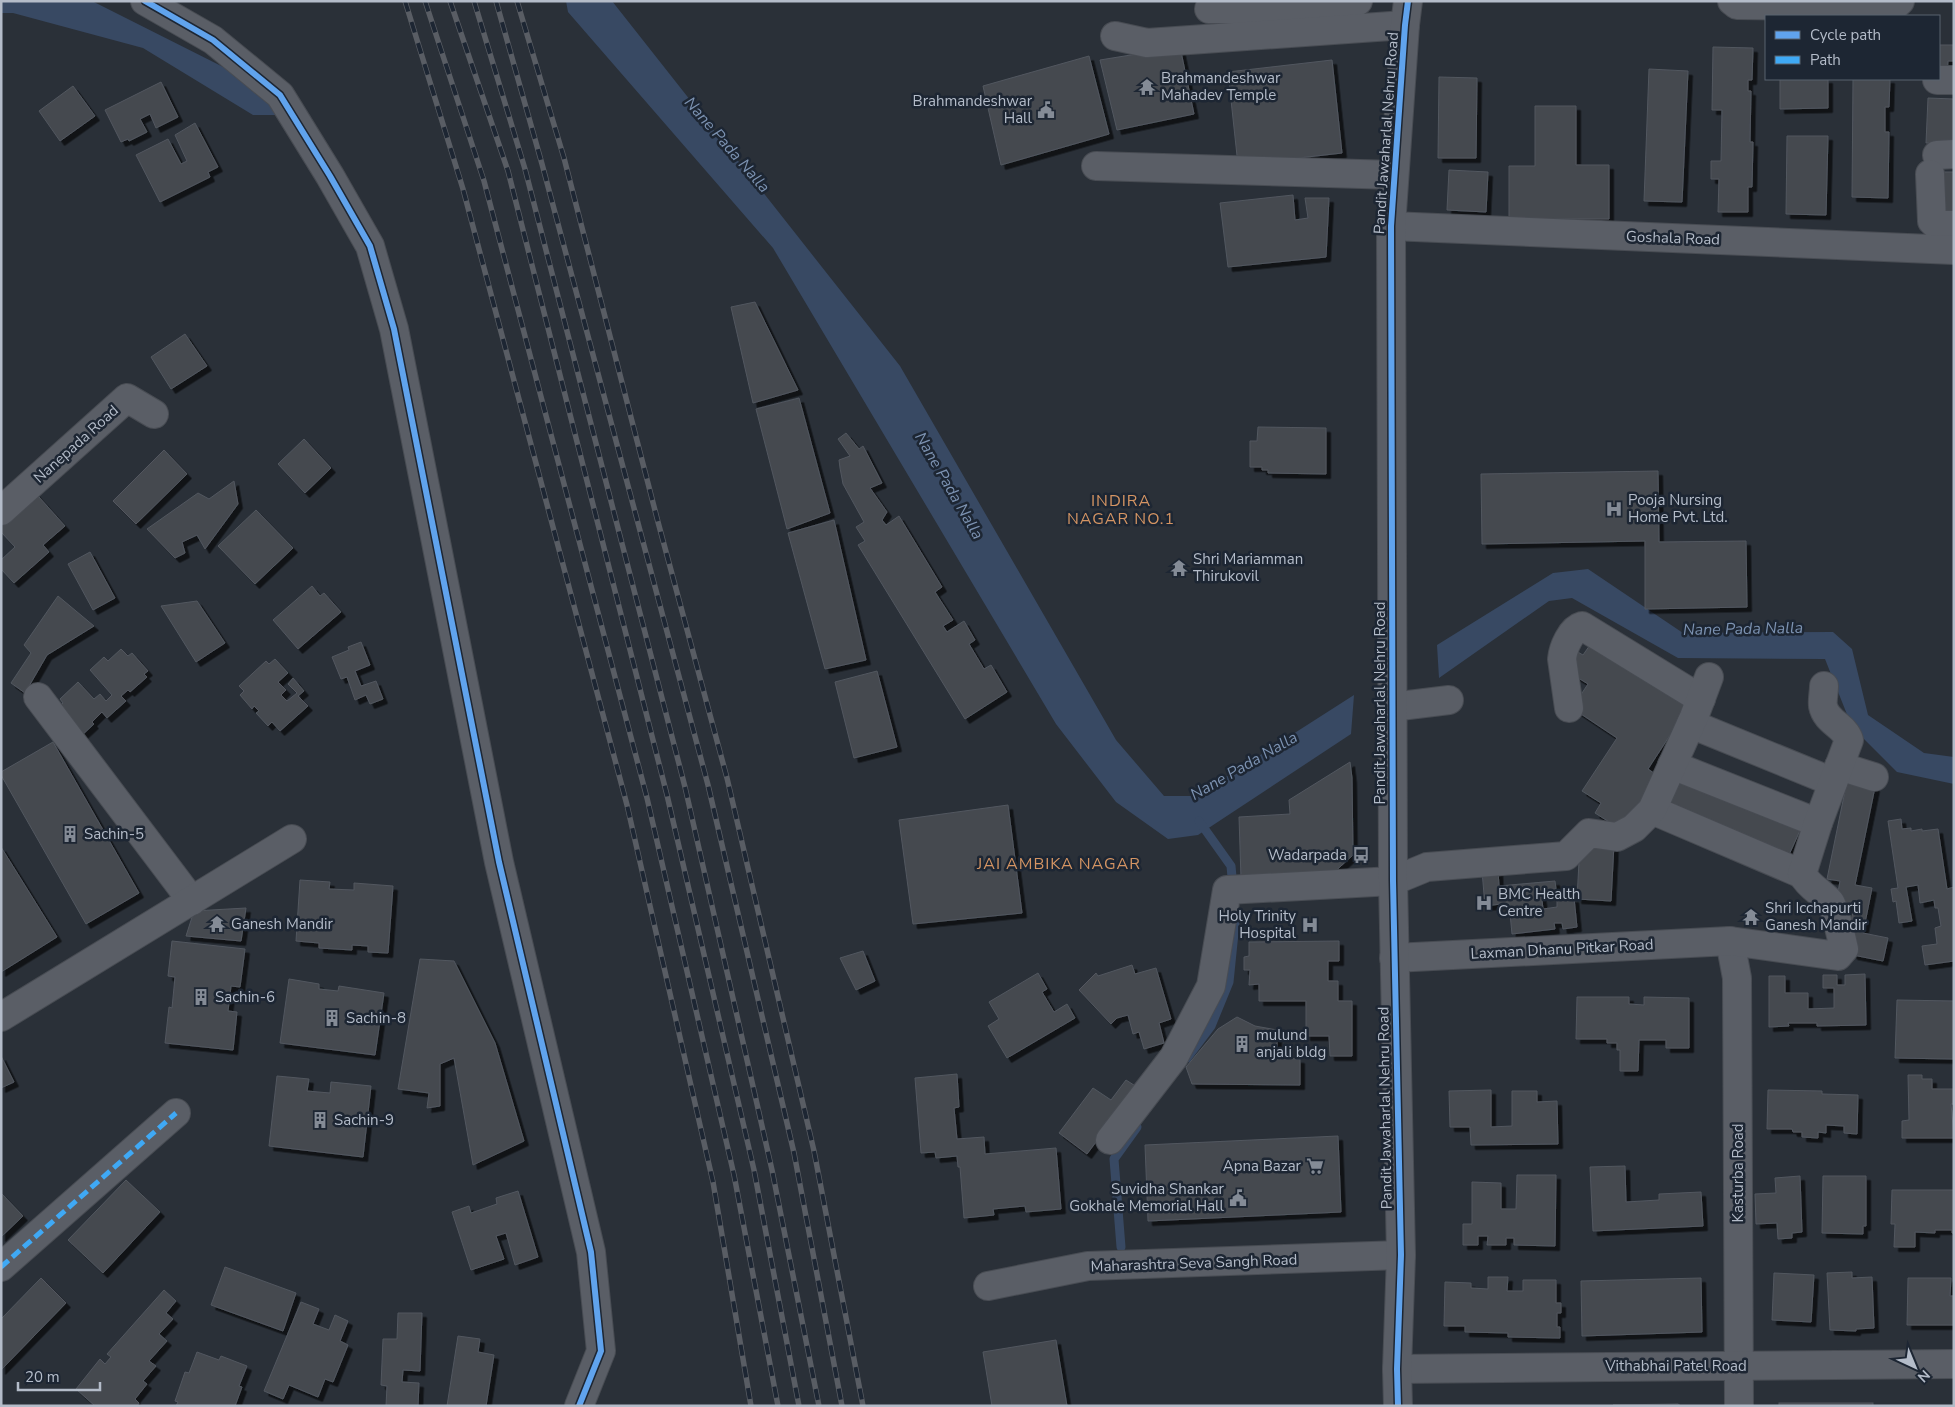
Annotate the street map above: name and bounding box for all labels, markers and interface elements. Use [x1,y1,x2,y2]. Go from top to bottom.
legend [1765,15,1940,80]
text: Cycle path [1810,25,1881,45]
street label: Pandit Jawaharlal Nehru Road [1369,31,1403,235]
text: Path [1810,50,1841,70]
place label: Brahmandeshwar Mahadev Temple [1161,68,1281,105]
temple icon: Brahmandeshwar Mahadev Temple [1137,77,1157,97]
place label: Brahmandeshwar Hall [913,91,1033,128]
water label: Nane Pada Nalla [679,92,775,198]
public building icon: Brahmandeshwar Hall [1036,100,1056,120]
street label: Goshala Road [1626,226,1720,250]
street label: Nanepada Road [29,401,123,487]
water label: Nane Pada Nalla [909,428,989,544]
district label: INDIRA NAGAR NO.1 [1067,490,1175,530]
place label: Pooja Nursing Home Pvt. Ltd. [1628,490,1728,527]
hospital icon: Pooja Nursing Home Pvt. Ltd. [1604,499,1624,519]
place label: Shri Mariamman Thirukovil [1193,549,1303,586]
temple icon: Shri Mariamman Thirukovil [1169,558,1189,578]
street label: Pandit Jawaharlal Nehru Road [1370,602,1390,804]
water label: Nane Pada Nalla [1683,617,1803,641]
water label: Nane Pada Nalla [1186,726,1302,806]
building icon: Sachin-5 [60,824,80,844]
place label: Sachin-5 [84,824,144,844]
place label: Wadarpada [1268,845,1347,865]
bus stop icon: Wadarpada [1351,845,1371,865]
district label: JAI AMBIKA NAGAR [976,853,1141,875]
place label: BMC Health Centre [1498,884,1580,921]
hospital icon: BMC Health Centre [1474,893,1494,913]
place label: Shri Icchapurti Ganesh Mandir [1765,898,1867,935]
place label: Holy Trinity Hospital [1219,906,1297,943]
temple icon: Shri Icchapurti Ganesh Mandir [1741,907,1761,927]
temple icon: Ganesh Mandir [207,914,227,934]
place label: Ganesh Mandir [231,914,333,934]
hospital icon: Holy Trinity Hospital [1300,915,1320,935]
street label: Laxman Dhanu Pitkar Road [1470,934,1654,964]
building icon: Sachin-6 [191,987,211,1007]
place label: Sachin-6 [215,987,275,1007]
street label: Pandit Jawaharlal Nehru Road [1373,1006,1397,1210]
building icon: Sachin-8 [322,1008,342,1028]
place label: Sachin-8 [346,1008,406,1028]
place label: mulund anjali bldg [1256,1025,1326,1062]
building icon: mulund anjali bldg [1232,1034,1252,1054]
building icon: Sachin-9 [310,1110,330,1130]
place label: Sachin-9 [334,1110,394,1130]
street label: Kasturba Road [1728,1124,1748,1222]
place label: Apna Bazar [1223,1156,1302,1176]
supermarket icon: Apna Bazar [1305,1156,1325,1176]
place label: Suvidha Shankar Gokhale Memorial Hall [1069,1179,1225,1216]
public building icon: Suvidha Shankar Gokhale Memorial Hall [1228,1188,1248,1208]
street label: Maharashtra Seva Sangh Road [1090,1249,1298,1277]
north arrow [1890,1342,1940,1392]
street label: Vithabhai Patel Road [1604,1356,1747,1376]
scale bar [18,1360,100,1392]
text: N [1913,1366,1934,1386]
text: 20 m [25,1367,60,1387]

